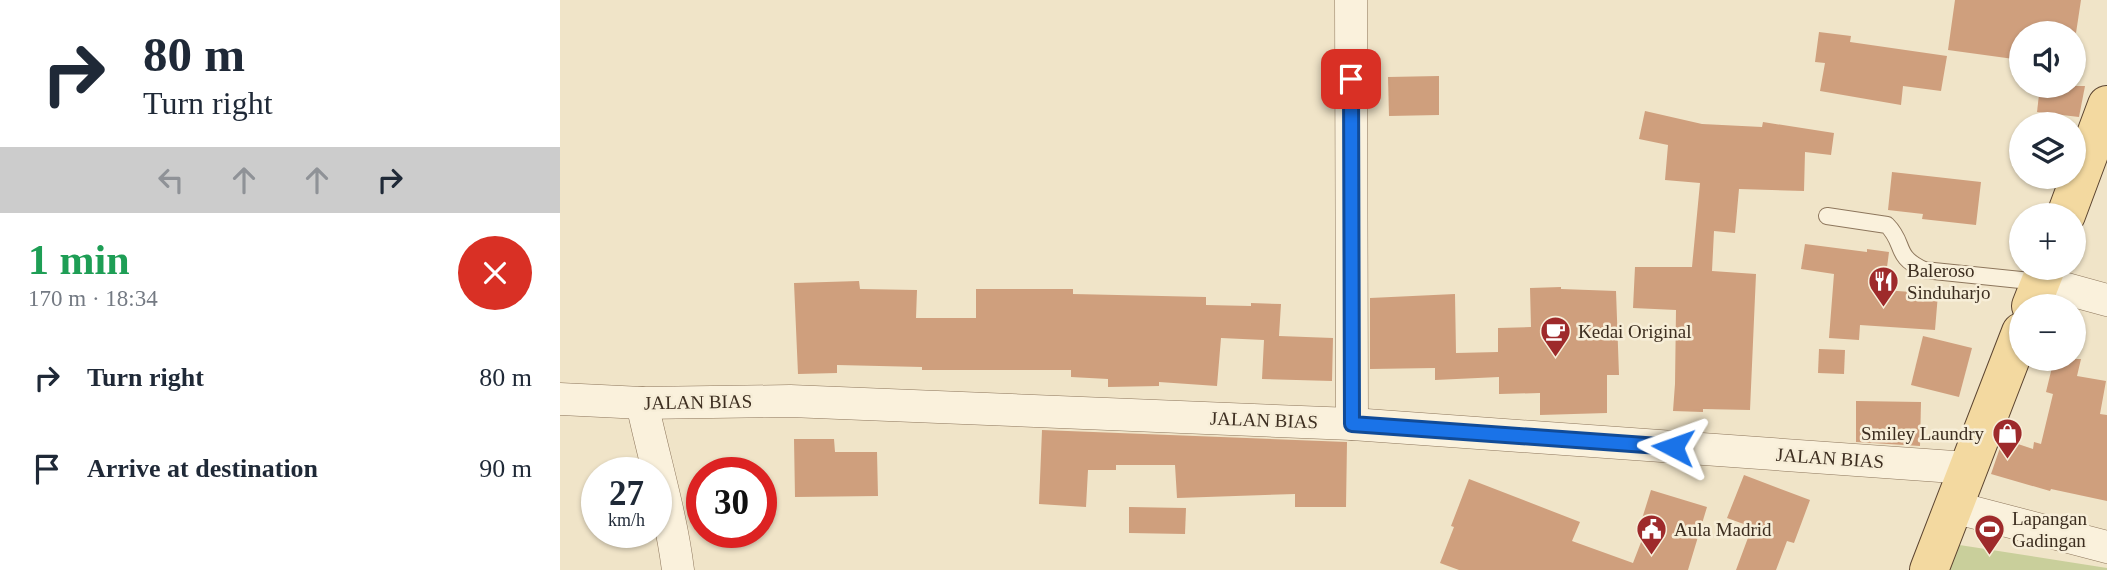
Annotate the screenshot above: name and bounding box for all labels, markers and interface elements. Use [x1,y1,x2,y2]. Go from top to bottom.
map controls [2009,21,2086,371]
button: sound [2009,21,2086,98]
text: 80 m [143,27,245,82]
icon: right [28,28,119,119]
pin [1321,49,1381,109]
icon: arrive [1332,60,1370,98]
text: Turn right [143,85,273,121]
button: layers [2009,112,2086,189]
icon: left [152,161,190,199]
icon: ahead [225,161,263,199]
icon: ahead [298,161,336,199]
icon: right [371,161,409,199]
button: + [2009,203,2086,280]
button: close [458,236,532,310]
text: 1 min [28,237,130,283]
place label: Baleroso Sinduharjo [1907,260,1990,303]
restaurant icon: Baleroso Sinduharjo [1867,264,1901,308]
text: 170 m · 18:34 [28,286,158,311]
button: − [2009,294,2086,371]
cafe icon: Kedai Original [1538,314,1572,358]
place label: Kedai Original [1578,321,1691,342]
icon: right [28,359,66,397]
text: Turn right [87,363,204,392]
text: 80 m [479,363,532,392]
street label: JALAN BIAS [644,391,752,413]
street label: JALAN BIAS [1210,408,1318,432]
position arrow [1636,410,1710,484]
shop icon: Smiley Laundry [1990,416,2024,460]
place label: Smiley Laundry [1861,423,1984,444]
street label: JALAN BIAS [1775,444,1885,472]
icon: arrive [28,450,66,488]
text: Arrive at destination [87,454,318,483]
text: 90 m [479,454,532,483]
speed limit sign: 30 [686,457,777,548]
text: 27 [609,474,644,513]
place label: Lapangan Gadingan [2012,508,2087,551]
text: km/h [608,510,645,530]
public building icon: Aula Madrid [1634,512,1668,556]
sports icon: Lapangan Gadingan [1972,512,2006,556]
place label: Aula Madrid [1674,519,1772,540]

